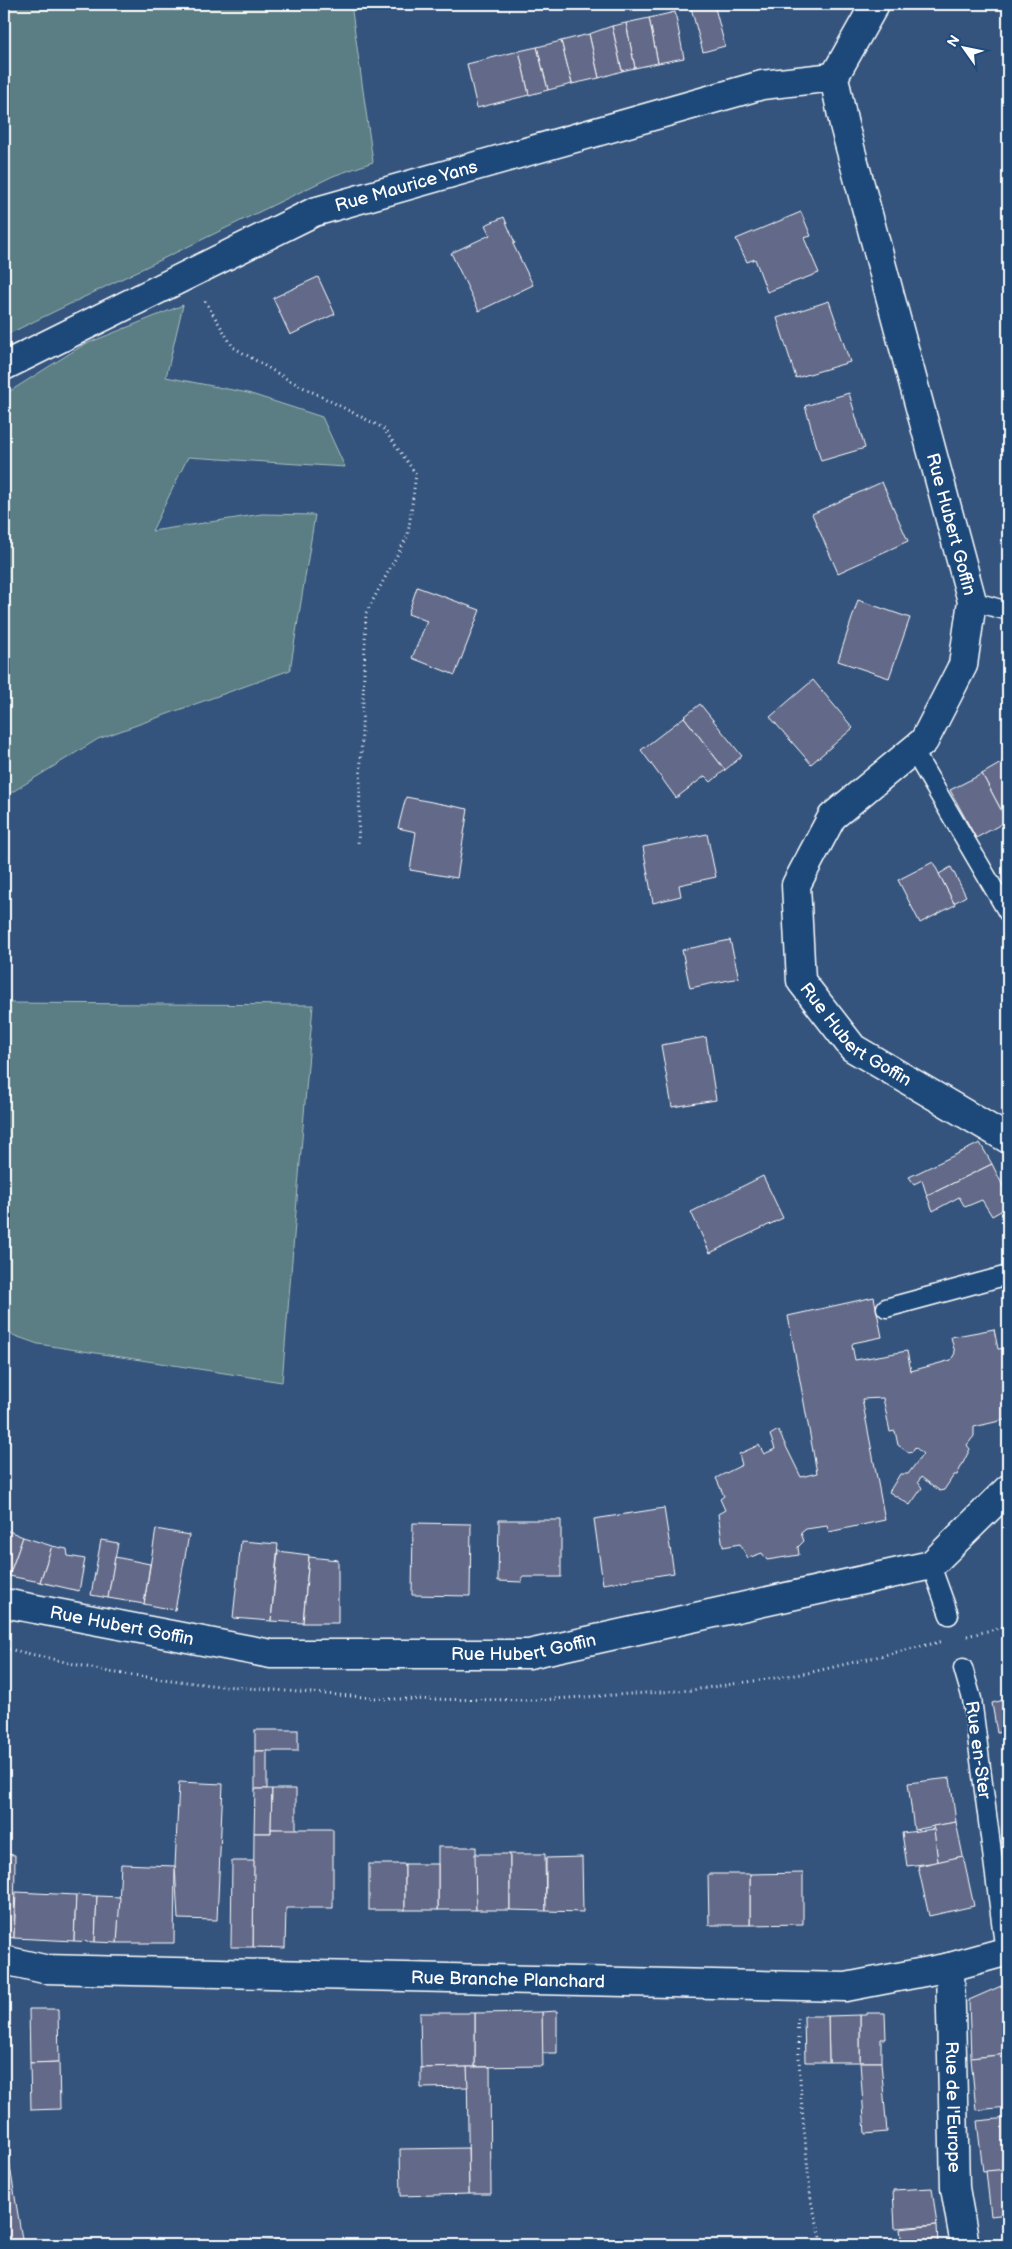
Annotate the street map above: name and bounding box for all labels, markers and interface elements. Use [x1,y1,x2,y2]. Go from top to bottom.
north arrow [940,22,990,72]
text: N [944,32,964,50]
street label: Rue Maurice Yans [333,156,480,216]
street label: Rue Hubert Goffin [922,451,980,597]
street label: Rue Hubert Goffin [796,978,915,1091]
street label: Rue Hubert Goffin [48,1601,196,1650]
street label: Rue Hubert Goffin [451,1629,598,1665]
street label: Rue en-Ster [961,1700,995,1801]
street label: Rue Branche Planchard [411,1967,605,1992]
street label: Rue de l'Europe [941,2041,965,2173]

